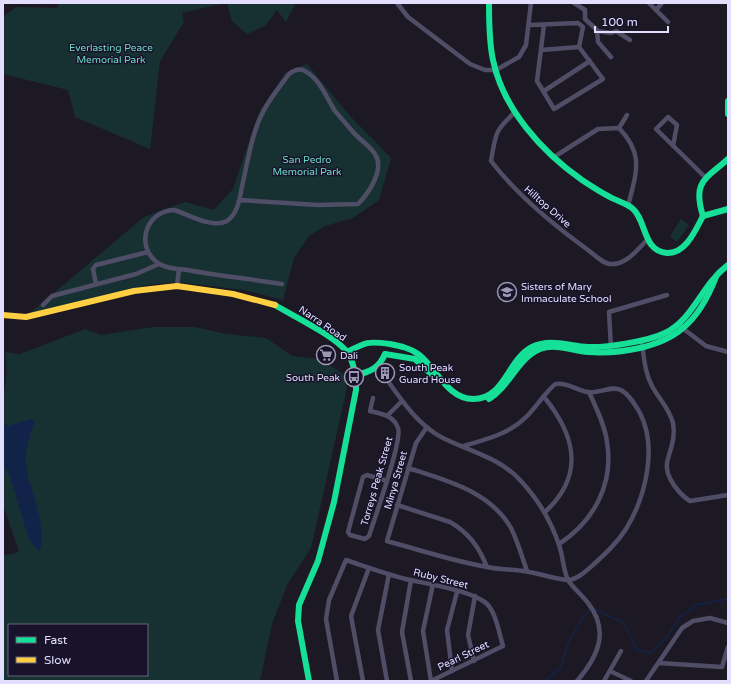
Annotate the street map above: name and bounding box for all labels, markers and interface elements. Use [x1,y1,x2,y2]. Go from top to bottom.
scale bar [595,8,668,34]
text: 100 m [601,15,638,29]
park label: Everlasting Peace Memorial Park [69,42,153,66]
park label: San Pedro Memorial Park [273,154,342,178]
street label: Hilltop Drive [521,183,574,231]
school or university icon: Sisters of Mary Immaculate School [496,281,518,303]
place label: Sisters of Mary Immaculate School [521,281,611,305]
street label: Narra Road [296,304,348,344]
supermarket icon: Dali [315,344,337,366]
place label: Dali [340,350,358,362]
building icon: South Peak Guard House [374,362,396,384]
place label: South Peak Guard House [399,362,461,386]
bus stop icon: South Peak [343,366,365,388]
place label: South Peak [286,372,341,384]
street label: Torreys Peak Street [359,435,395,527]
street label: Minya Street [382,450,410,511]
street label: Ruby Street [412,566,470,592]
legend [8,624,148,676]
text: Fast [44,633,68,647]
street label: Pearl Street [436,638,491,673]
text: Slow [44,653,71,667]

